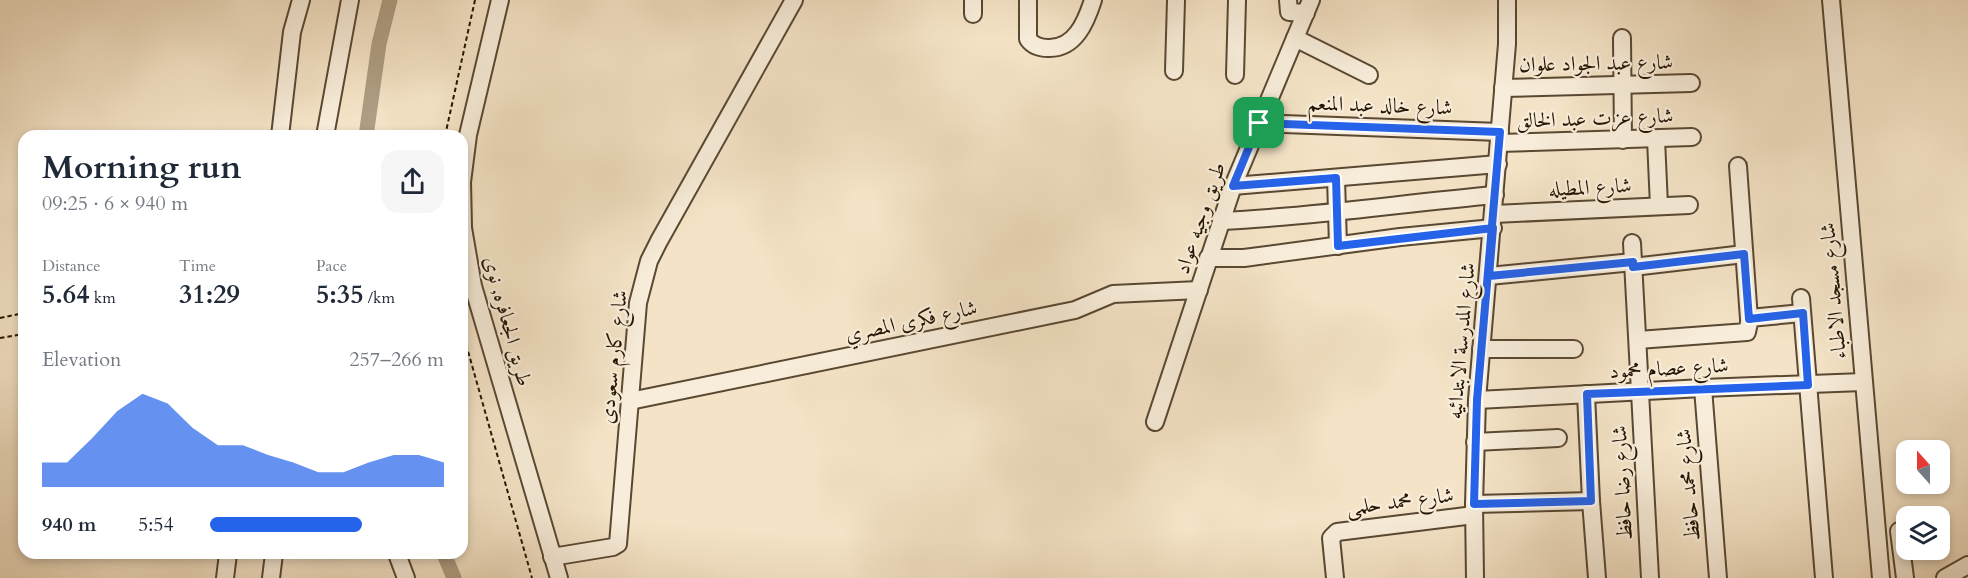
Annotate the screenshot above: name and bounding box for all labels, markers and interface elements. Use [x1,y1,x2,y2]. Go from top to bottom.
street label: شارع عبد الجواد علوان [1519,48,1673,82]
street label: شارع خالد عبد المنعم [1307,88,1453,128]
pin [1233,97,1284,148]
street label: شارع عزت عبد الخالق [1516,101,1674,139]
icon: arrive [1242,106,1275,139]
text: Morning run [42,145,242,190]
button: share [381,150,444,213]
street label: طريق وجيه عواد [1168,159,1233,278]
street label: شارع المطيله [1548,171,1632,207]
text: 09:25 · 6 × 940 m [42,190,188,217]
street label: شارع مسجد الاطباء [1813,221,1857,360]
street label: طريق الجعافره, نوى [476,253,539,389]
text: Distance [42,255,100,277]
text: Time [179,255,216,277]
text: Pace [316,255,347,277]
street label: شارع المدرسة الابتدائيه [1440,262,1486,421]
text: 5.64 [42,277,90,312]
text: 31:29 [179,277,240,312]
text: 5:35 [316,277,364,312]
text: km [90,287,116,309]
text: /km [364,287,395,309]
street label: شارع كارم سعودى [592,289,638,426]
street label: شارع فكرى المصري [842,293,980,353]
text: Elevation [42,346,121,373]
text: 257–266 m [349,346,444,373]
street label: شارع عصام محمود [1609,351,1729,389]
street label: شارع رضا حافظ [1605,425,1643,541]
street label: شارع محمد حافظ [1669,427,1711,542]
north arrow [1896,440,1950,494]
map controls [1896,440,1950,560]
street label: شارع محمد حلمى [1345,481,1456,525]
button: layers [1896,506,1950,560]
text: 940 m [42,511,97,538]
text: 5:54 [138,511,174,538]

